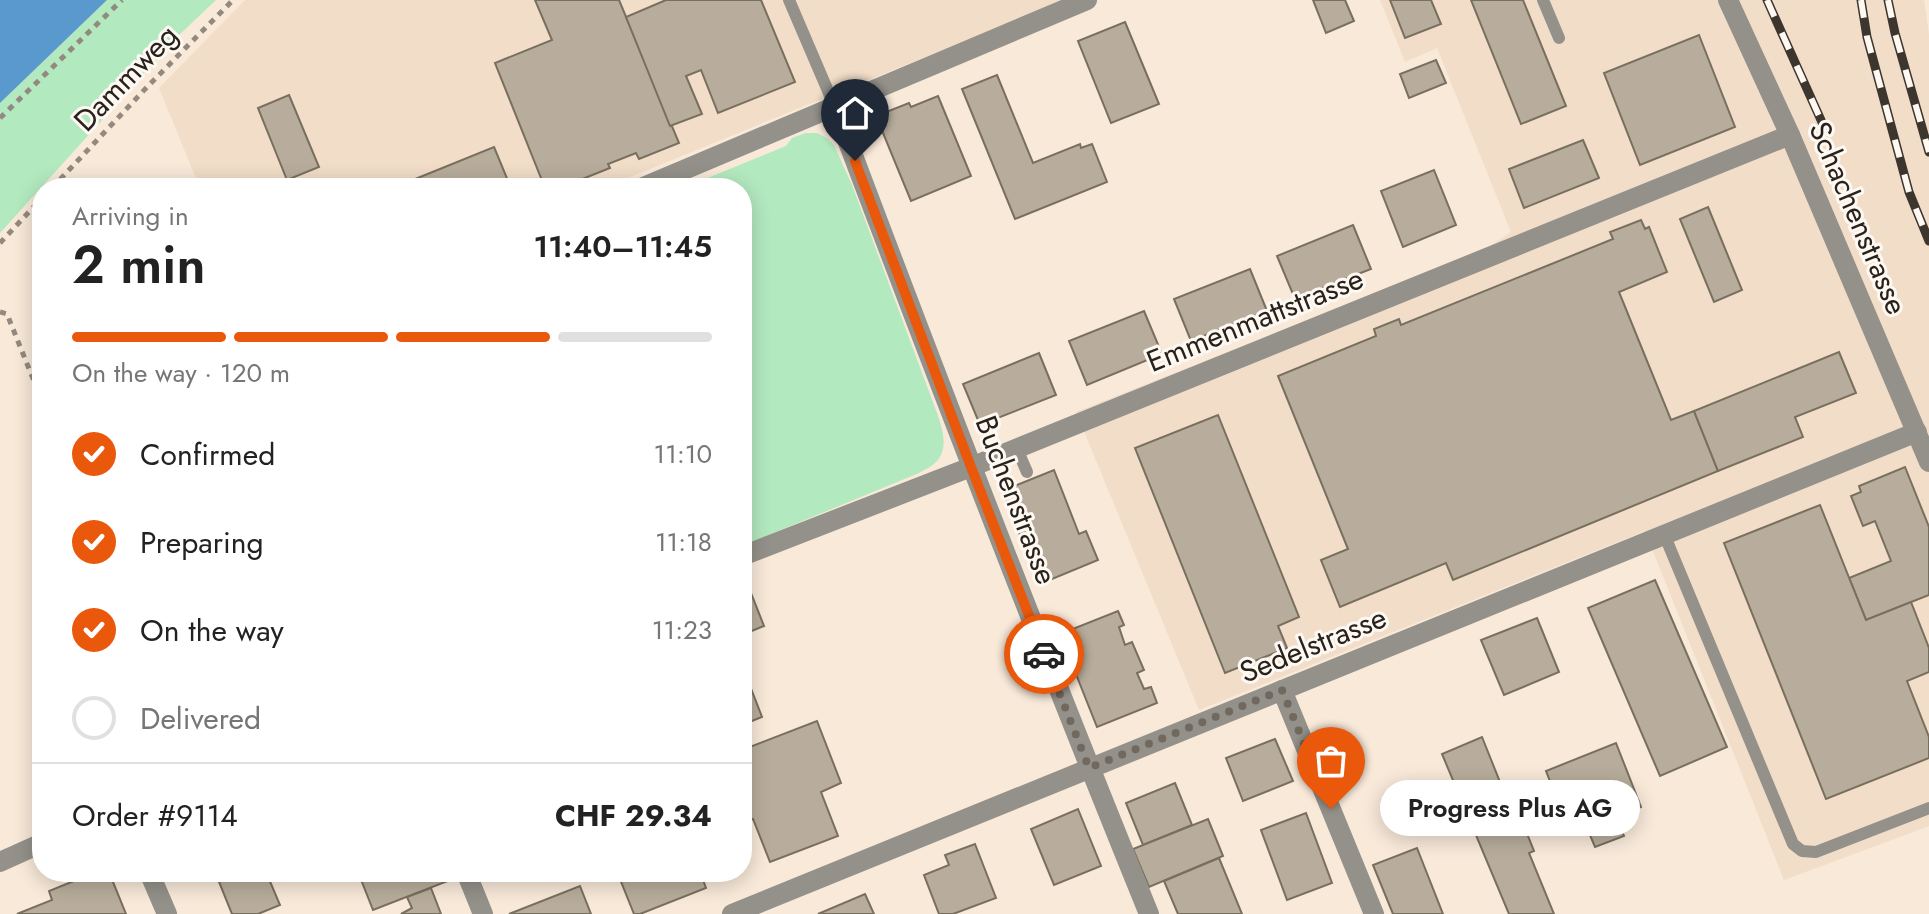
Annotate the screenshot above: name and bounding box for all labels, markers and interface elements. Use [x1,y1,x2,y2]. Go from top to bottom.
street label: Dammweg [64,15,188,141]
pin [821,79,889,161]
icon: home [833,91,877,135]
street label: Schachenstrasse [1798,115,1918,321]
text: Arriving in [72,197,189,235]
text: 11:40–11:45 [533,225,712,268]
text: 2 min [72,227,205,303]
street label: Emmenmattstrasse [1140,256,1370,383]
text: On the way · 120 m [72,354,290,392]
street label: Buchenstrasse [965,409,1068,590]
icon: check [72,432,116,476]
text: Confirmed [140,433,275,476]
text: 11:10 [653,435,712,473]
icon: check [72,520,116,564]
text: Preparing [140,521,264,564]
text: 11:18 [655,523,712,561]
street label: Sedelstrasse [1233,596,1393,693]
icon: check [72,608,116,652]
text: On the way [140,609,284,652]
text: 11:23 [652,611,712,649]
courier [1004,614,1084,694]
icon: car [1022,632,1066,676]
text: Delivered [140,697,261,740]
pin [1297,727,1365,809]
icon: bag [1309,739,1353,783]
callout: Progress Plus AG [1379,781,1639,837]
text: Progress Plus AG [1408,789,1612,827]
text: Order #9114 [72,794,238,837]
text: CHF 29.34 [555,794,712,837]

